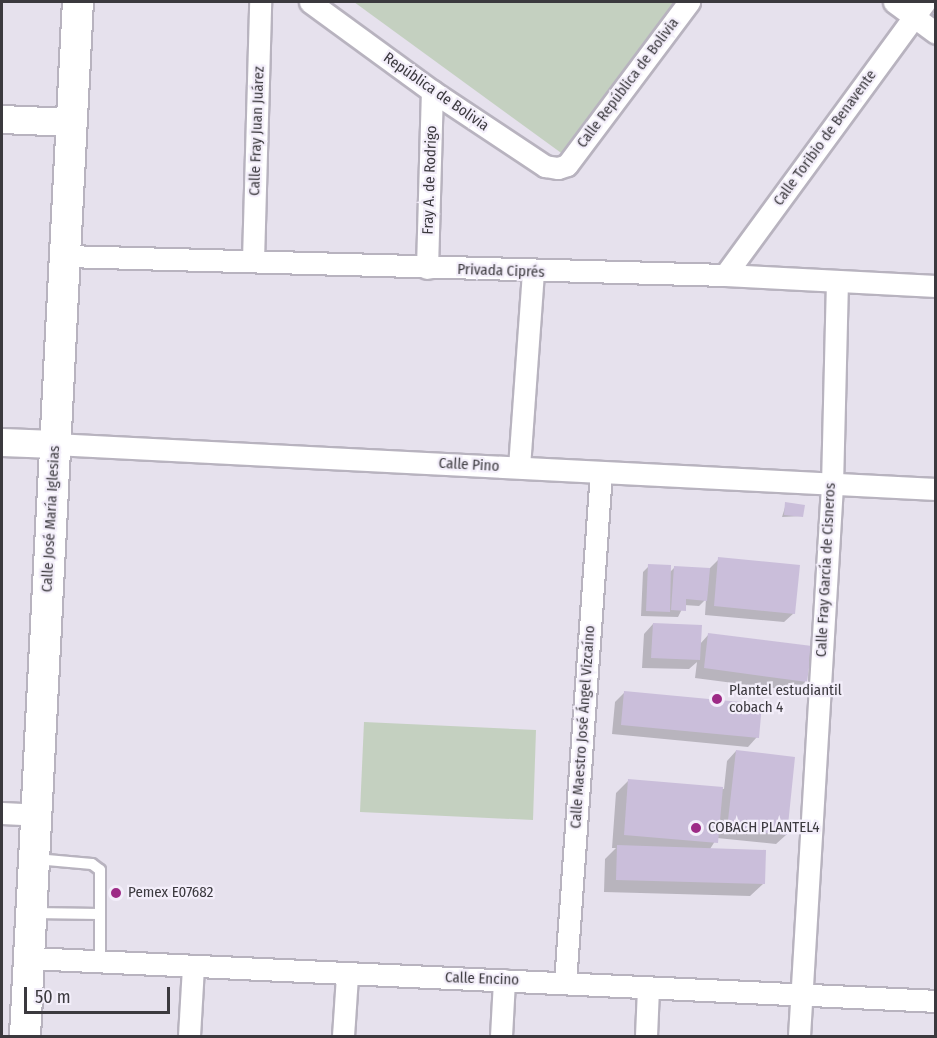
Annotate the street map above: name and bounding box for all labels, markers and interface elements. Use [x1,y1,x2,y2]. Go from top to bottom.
street label: Calle República de Bolivia [573,14,683,152]
street label: República de Bolivia [380,49,492,135]
street label: Calle Fray Juan Juárez [246,66,268,196]
street label: Calle Toribio de Benavente [770,67,880,209]
street label: Fray A. de Rodrigo [419,125,441,235]
street label: Privada Ciprés [457,260,545,282]
street label: Calle José María Iglesias [38,445,64,593]
street label: Calle Pino [438,454,500,476]
street label: Calle Fray García de Cisneros [812,482,840,658]
street label: Calle Maestro José Ángel Vizcaíno [567,625,599,829]
place label: Plantel estudiantil cobach 4 [729,681,842,716]
marker: Plantel estudiantil cobach 4 [710,692,724,706]
place label: COBACH PLANTEL4 [708,819,820,837]
marker: COBACH PLANTEL4 [689,821,703,835]
place label: Pemex E07682 [128,884,213,902]
marker: Pemex E07682 [109,886,123,900]
street label: Calle Encino [445,969,519,989]
scale bar [27,975,172,1013]
text: 50 m [35,986,71,1008]

